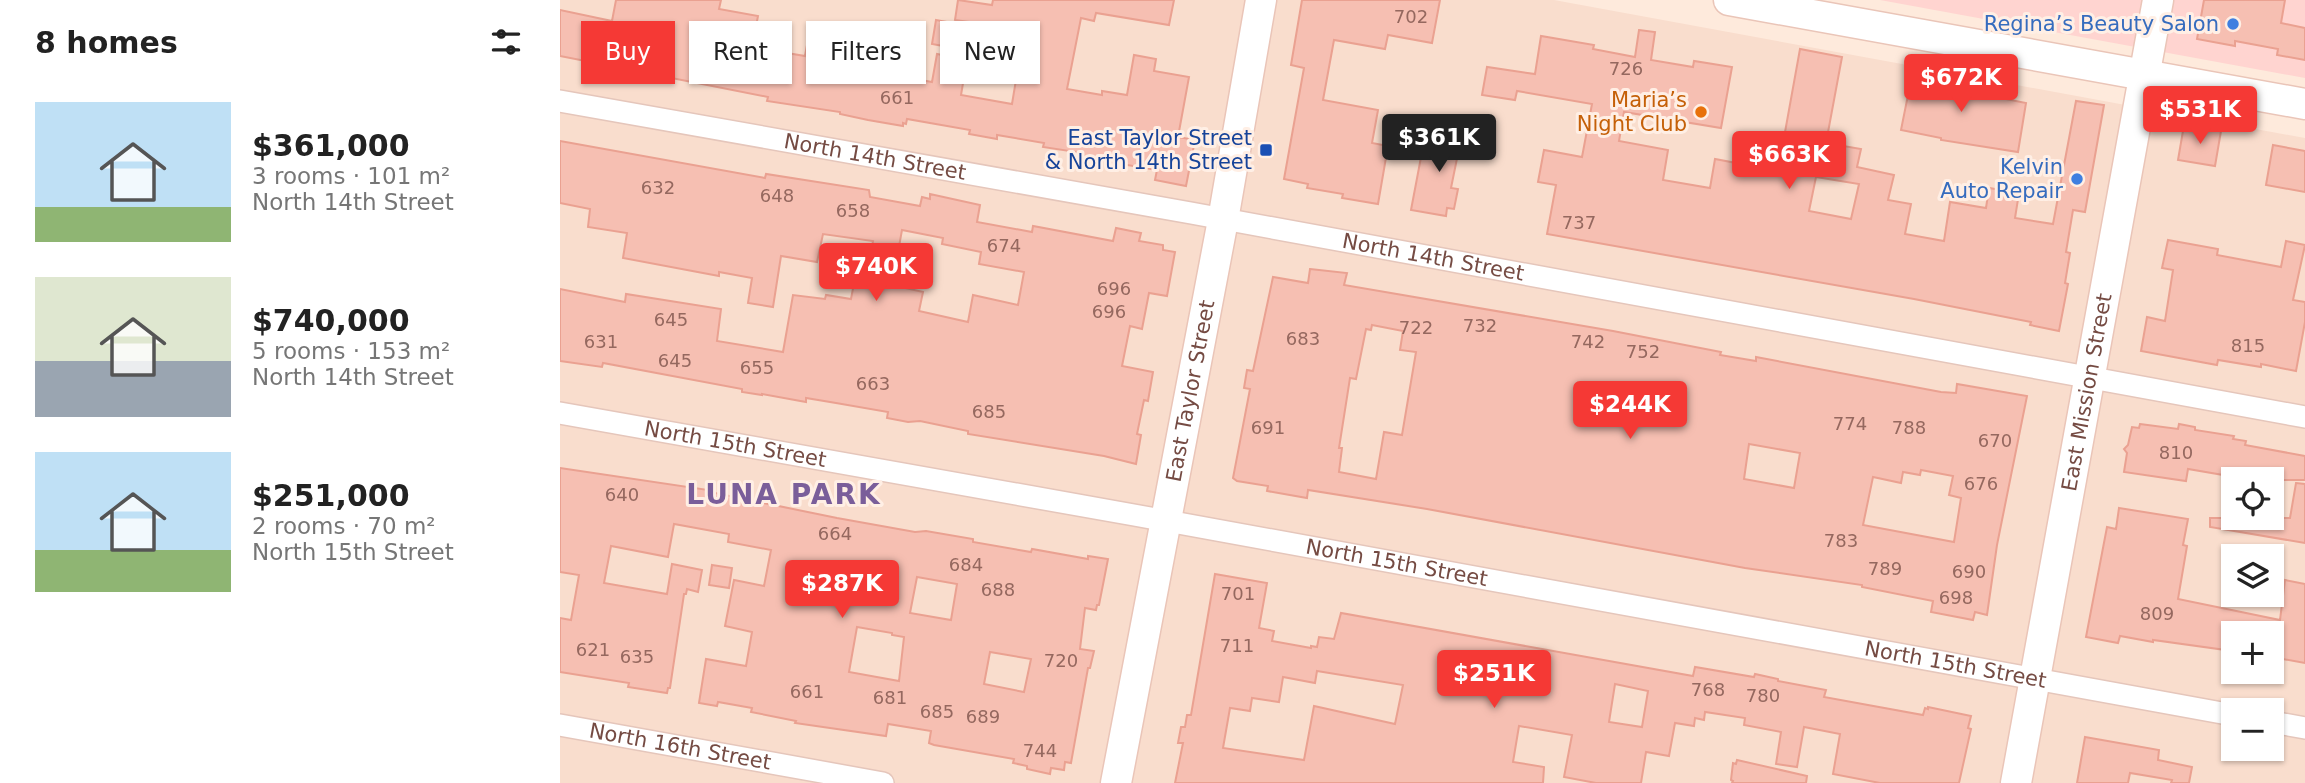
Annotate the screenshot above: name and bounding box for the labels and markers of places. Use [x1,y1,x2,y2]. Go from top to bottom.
place label: Regina’s Beauty Salon [1984,12,2219,36]
marker: Regina’s Beauty Salon [2225,16,2241,32]
pin: $672K [1912,54,2010,114]
pin: $531K [2151,86,2249,146]
place label: Maria’s Night Club [1577,88,1687,136]
marker: Maria’s Night Club [1693,104,1709,120]
pin: $361K [1390,114,1488,174]
place label: East Taylor Street & North 14th Street [1045,126,1252,174]
pin: $663K [1740,132,1838,191]
marker: East Taylor Street & North 14th Street [1258,142,1274,158]
place label: Kelvin Auto Repair [1940,155,2063,203]
marker: Kelvin Auto Repair [2069,171,2085,187]
pin: $740K [827,244,925,303]
pin: $244K [1581,382,1679,441]
pin: $287K [793,560,891,620]
pin: $251K [1445,650,1543,710]

